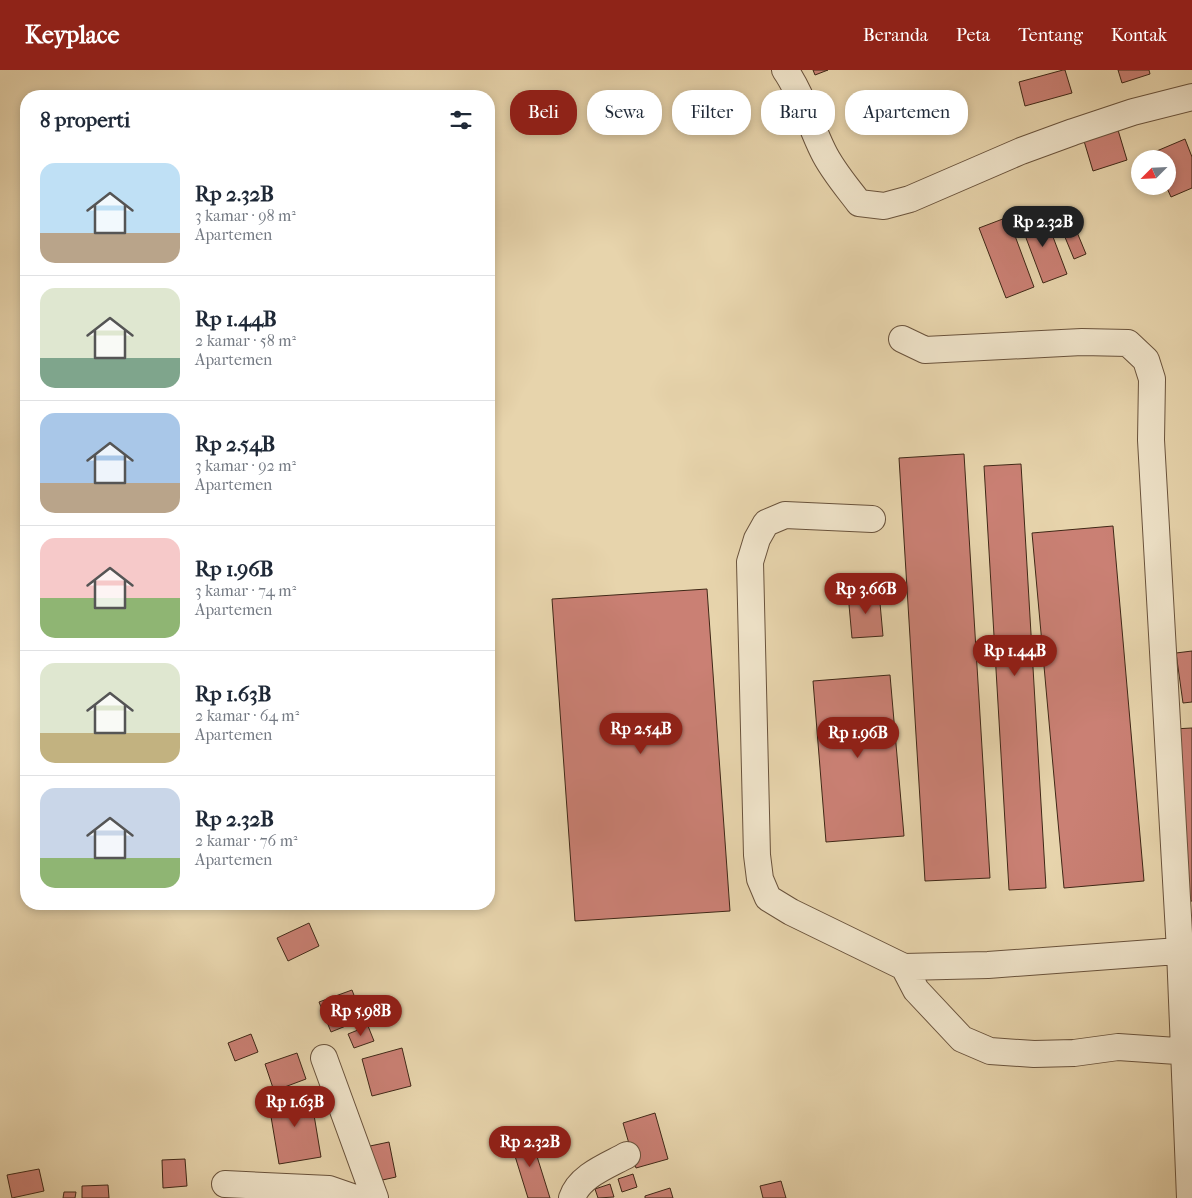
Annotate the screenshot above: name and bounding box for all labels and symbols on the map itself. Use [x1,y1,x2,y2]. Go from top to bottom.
north arrow [1131,150,1176,195]
pin: Rp 2.32B [991,206,1095,248]
pin: Rp 3.66B [814,572,918,615]
pin: Rp 1.44B [963,634,1067,677]
pin: Rp 2.54B [589,712,693,755]
pin: Rp 1.96B [806,716,910,759]
pin: Rp 5.98B [309,994,413,1037]
pin: Rp 1.63B [243,1086,347,1128]
pin: Rp 2.32B [478,1126,582,1168]

